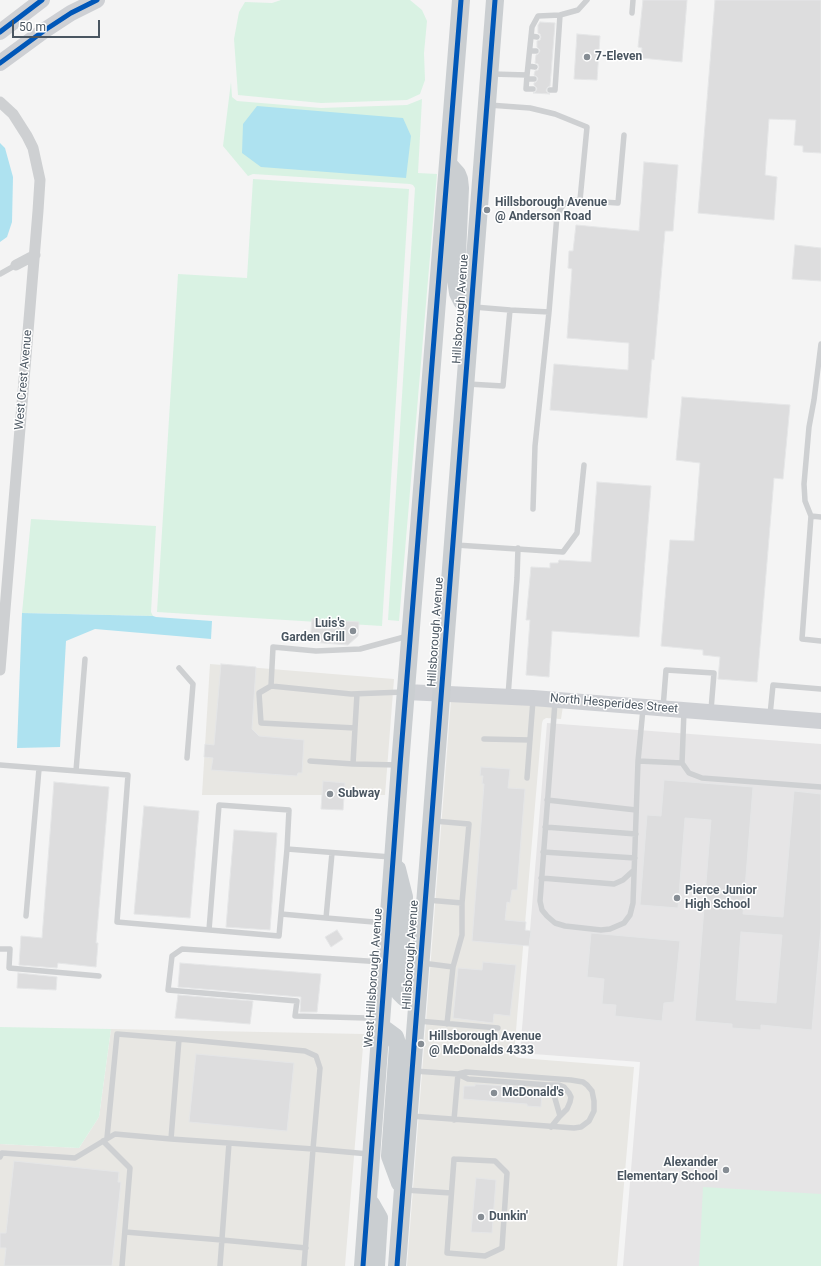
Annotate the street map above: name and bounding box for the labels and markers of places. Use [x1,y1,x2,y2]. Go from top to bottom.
place label: 7-Eleven [595,50,642,64]
marker: 7-Eleven [582,52,592,62]
place label: Hillsborough Avenue @ Anderson Road [495,196,607,224]
marker: Hillsborough Avenue @ Anderson Road [482,205,492,215]
place label: Luis's Garden Grill [281,617,345,645]
marker: Luis's Garden Grill [348,626,358,636]
place label: Subway [338,787,380,801]
marker: Subway [325,789,335,799]
place label: Pierce Junior High School [685,884,757,912]
marker: Pierce Junior High School [672,893,682,903]
place label: Hillsborough Avenue @ McDonalds 4333 [429,1030,541,1058]
marker: Hillsborough Avenue @ McDonalds 4333 [416,1039,426,1049]
place label: McDonald's [502,1086,564,1100]
marker: McDonald's [489,1088,499,1098]
place label: Alexander Elementary School [617,1156,718,1184]
marker: Alexander Elementary School [721,1165,731,1175]
place label: Dunkin' [489,1210,528,1224]
marker: Dunkin' [476,1212,486,1222]

